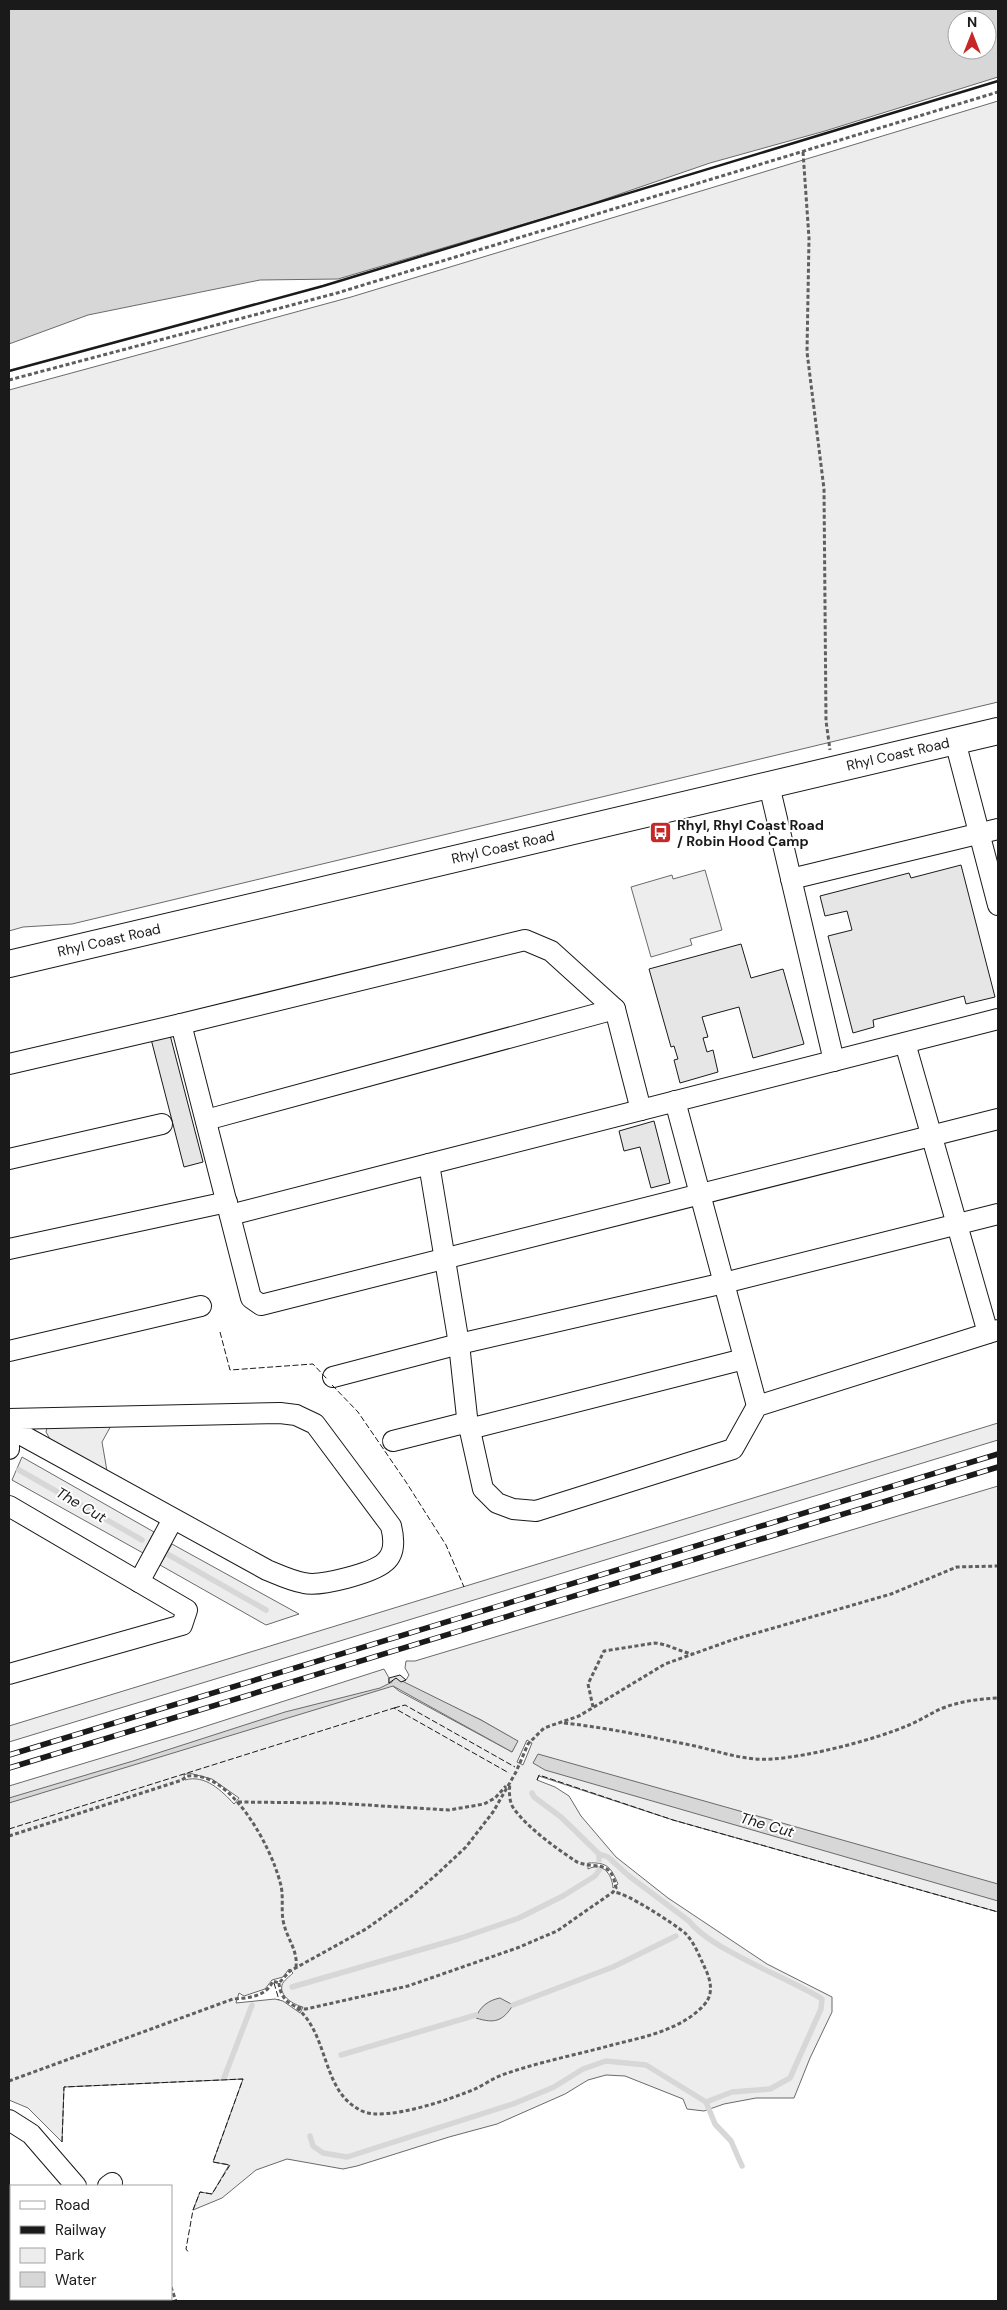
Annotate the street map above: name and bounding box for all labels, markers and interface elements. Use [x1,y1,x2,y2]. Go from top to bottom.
north arrow [947,10,997,60]
text: N [967,13,977,31]
street label: Rhyl Coast Road [845,733,951,775]
place label: Rhyl, Rhyl Coast Road / Robin Hood Camp [677,816,824,850]
bus stop icon: Rhyl, Rhyl Coast Road / Robin Hood Camp [649,821,673,845]
street label: Rhyl Coast Road [450,826,556,868]
street label: Rhyl Coast Road [56,919,162,961]
water label: The Cut [52,1483,110,1528]
water label: The Cut [738,1808,796,1842]
legend [10,2185,172,2300]
text: Road [55,2195,90,2215]
text: Railway [55,2220,107,2240]
text: Park [55,2245,85,2265]
text: Water [55,2270,97,2290]

